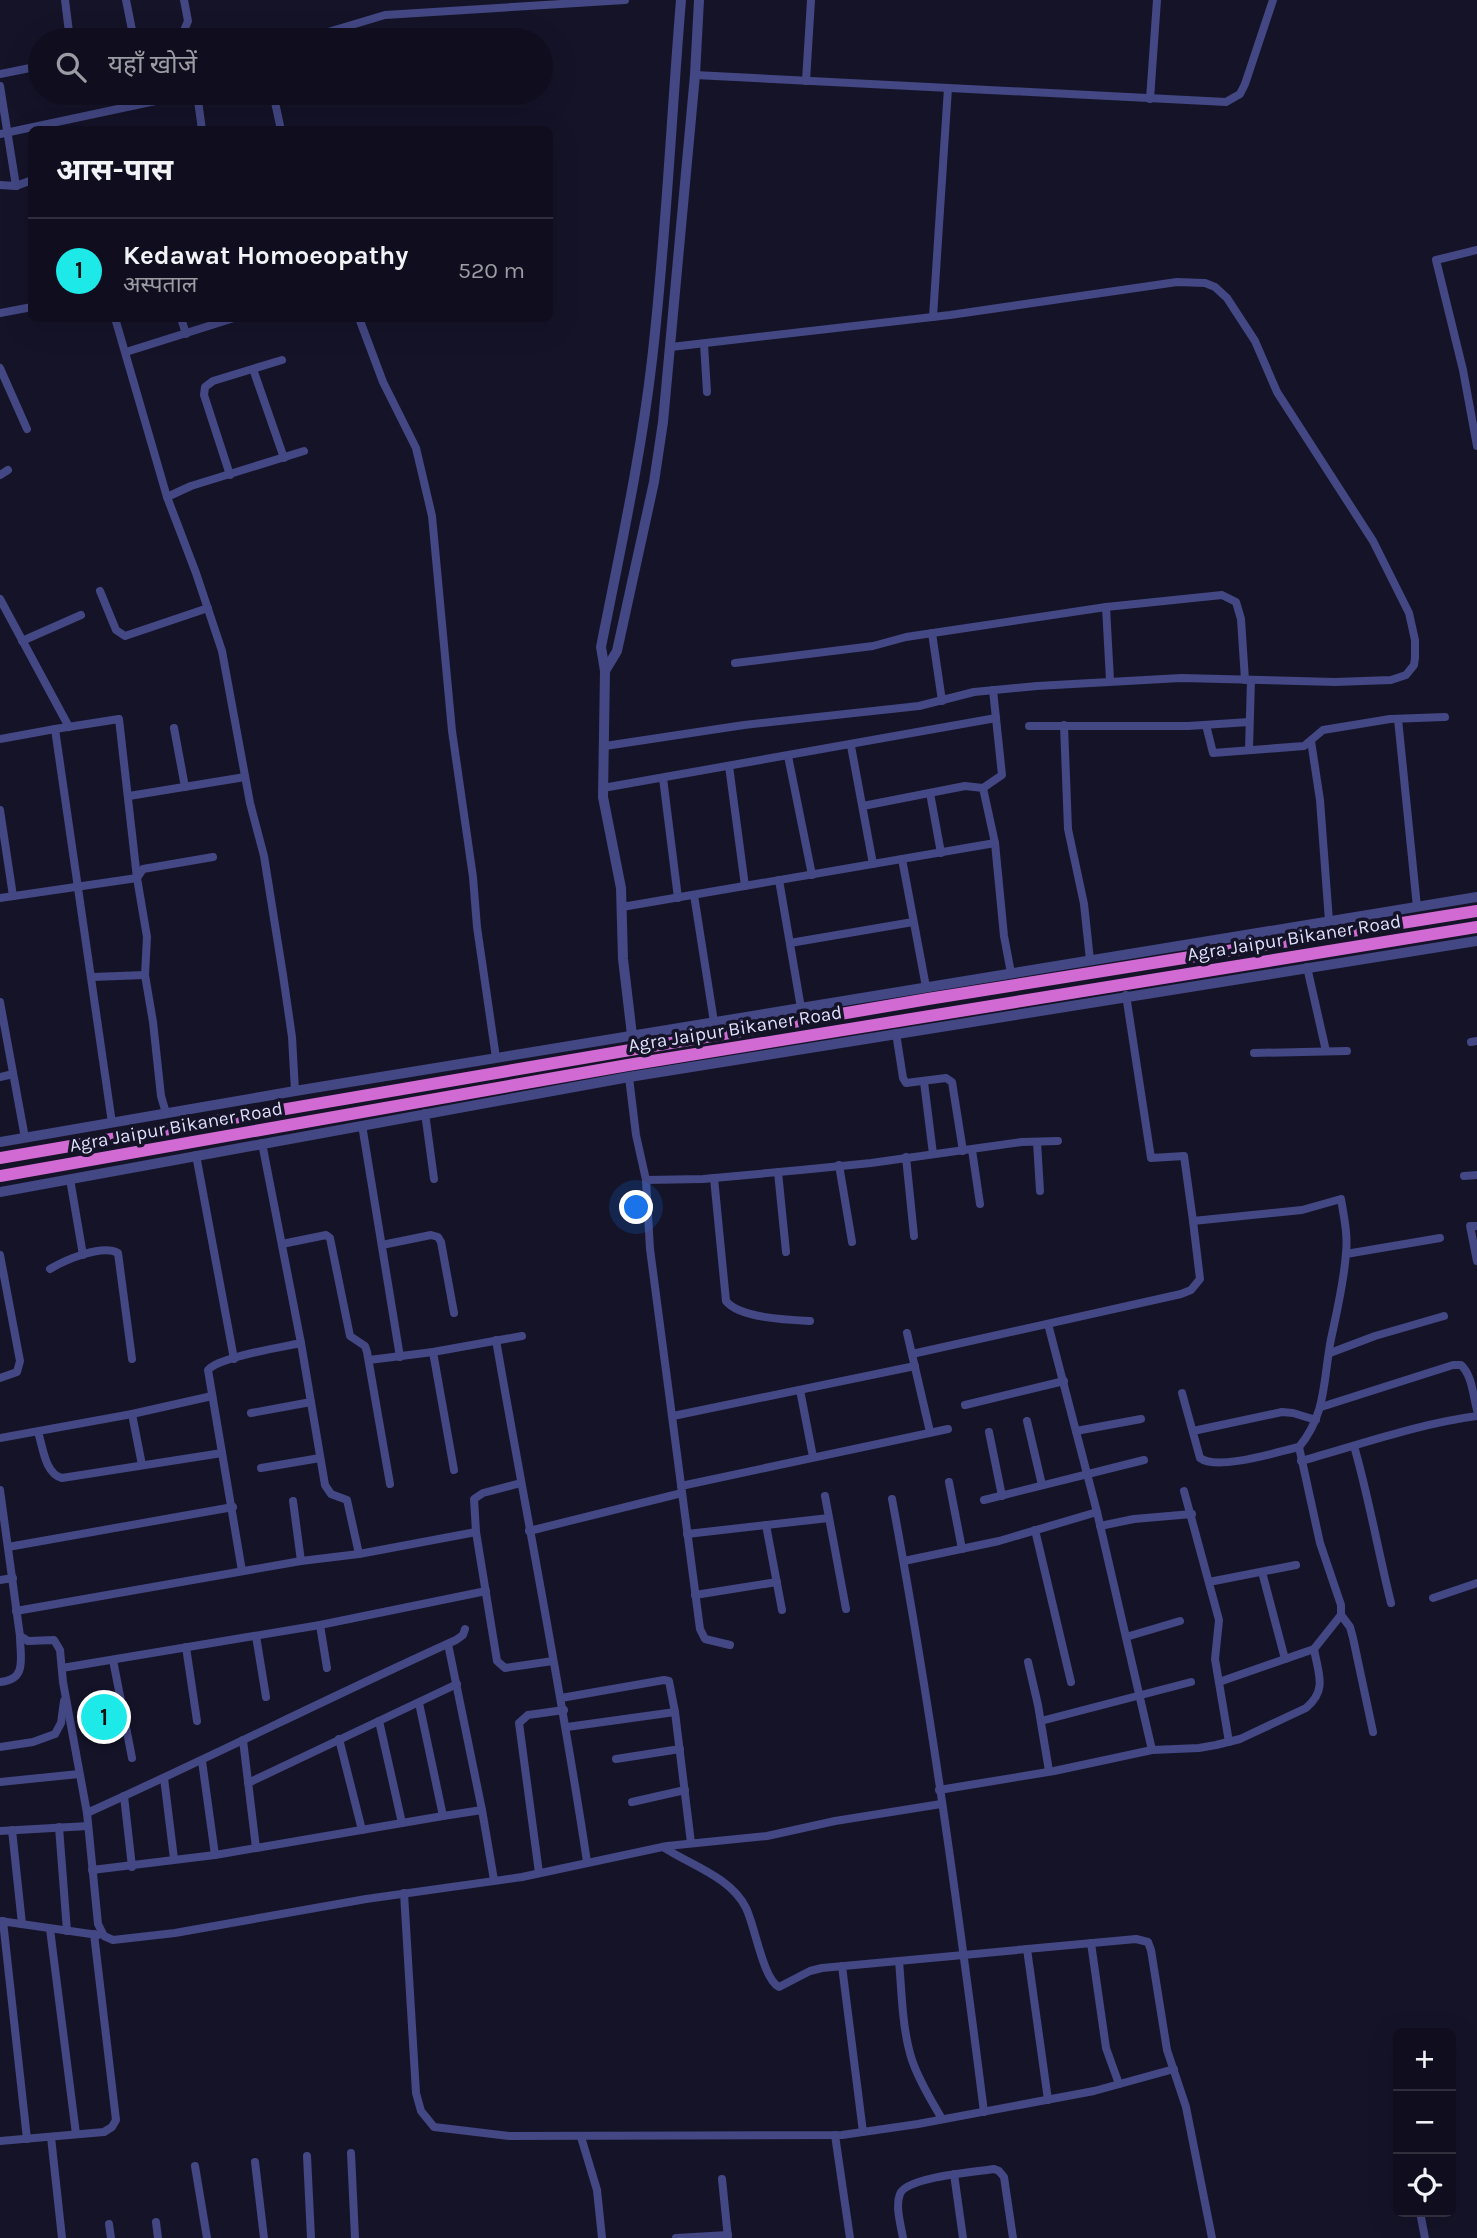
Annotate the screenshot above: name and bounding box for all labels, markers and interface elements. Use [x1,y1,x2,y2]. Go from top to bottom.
search box [28,28,553,105]
icon: search [52,48,90,86]
text: यहाँ खोजें [108,49,197,80]
text: आस-पास [56,152,173,188]
text: Kedawat Homoeopathy [123,240,408,271]
text: 1 [75,257,83,284]
text: 520 m [458,257,525,284]
text: अस्पताल [123,271,197,298]
street label: Agra Jaipur Bikaner Road [1186,910,1403,966]
street label: Agra Jaipur Bikaner Road [627,1001,844,1057]
street label: Agra Jaipur Bikaner Road [68,1097,285,1157]
your location [619,1190,653,1224]
pin: 1 [81,1691,127,1743]
map controls [1393,2028,1456,2217]
button: + [1393,2028,1456,2091]
button: − [1393,2091,1456,2154]
button: locate [1393,2154,1456,2217]

